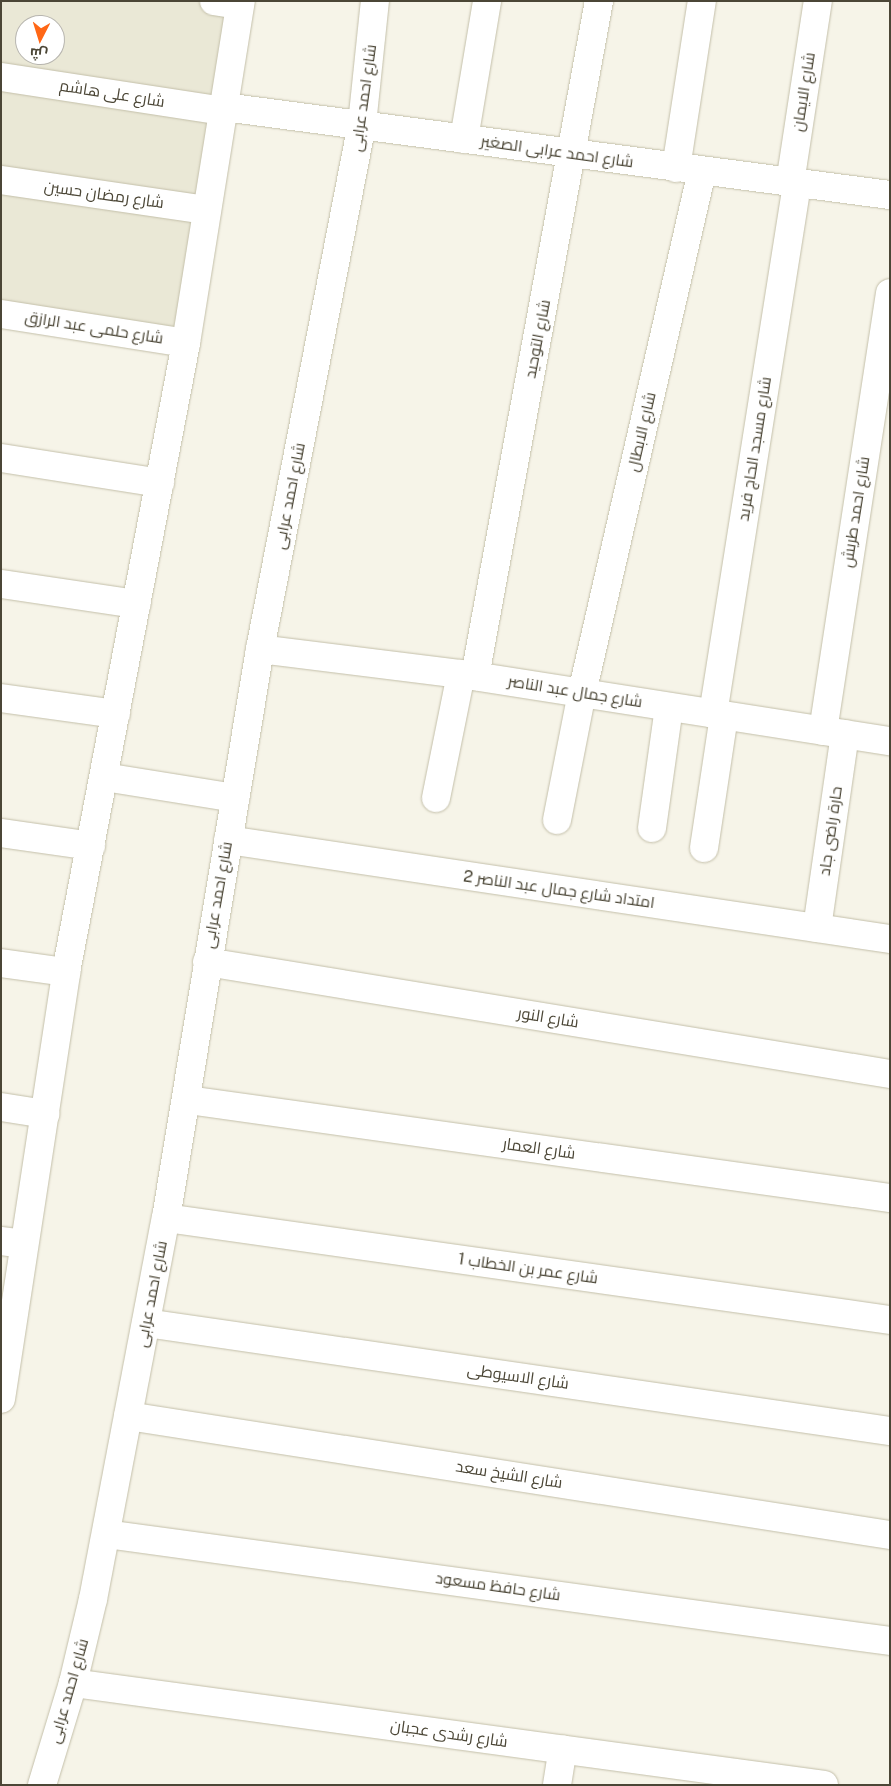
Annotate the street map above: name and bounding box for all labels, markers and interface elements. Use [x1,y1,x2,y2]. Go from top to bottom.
north arrow [15,15,65,65]
street label: شارع احمد عرابى [347,43,381,153]
text: ش [29,45,48,63]
street label: شارع الايمان [788,51,820,133]
street label: شارع على هاشم [58,76,166,112]
street label: شارع احمد عرابى الصغير [479,132,635,172]
street label: شارع رمضان حسين [43,177,165,213]
street label: شارع التوحيد [521,298,555,380]
street label: شارع حلمى عبد الرازق [23,308,165,348]
street label: شارع مسجد الحاج فريد [734,375,776,523]
street label: شارع الابطال [624,390,660,474]
street label: شارع احمد عرابى [270,441,310,551]
street label: شارع احمد طربش [838,455,874,569]
street label: شارع جمال عبد الناصر [506,672,644,712]
street label: حارة راضى جاد [815,785,847,877]
street label: شارع احمد عرابى [199,840,237,950]
street label: امتداد شارع جمال عبد الناصر 2 [462,867,656,913]
street label: شارع النور [516,1004,580,1032]
street label: شارع العمار [501,1134,577,1164]
street label: شارع احمد عرابى [132,1239,172,1349]
street label: شارع عمر بن الخطاب 1 [457,1250,599,1288]
street label: شارع الاسيوطى [466,1360,570,1394]
street label: شارع الشيخ سعد [454,1457,564,1493]
street label: شارع حافظ مسعود [434,1569,562,1605]
street label: شارع احمد عرابى [45,1636,93,1746]
street label: شارع رشدى عجبان [389,1716,509,1752]

